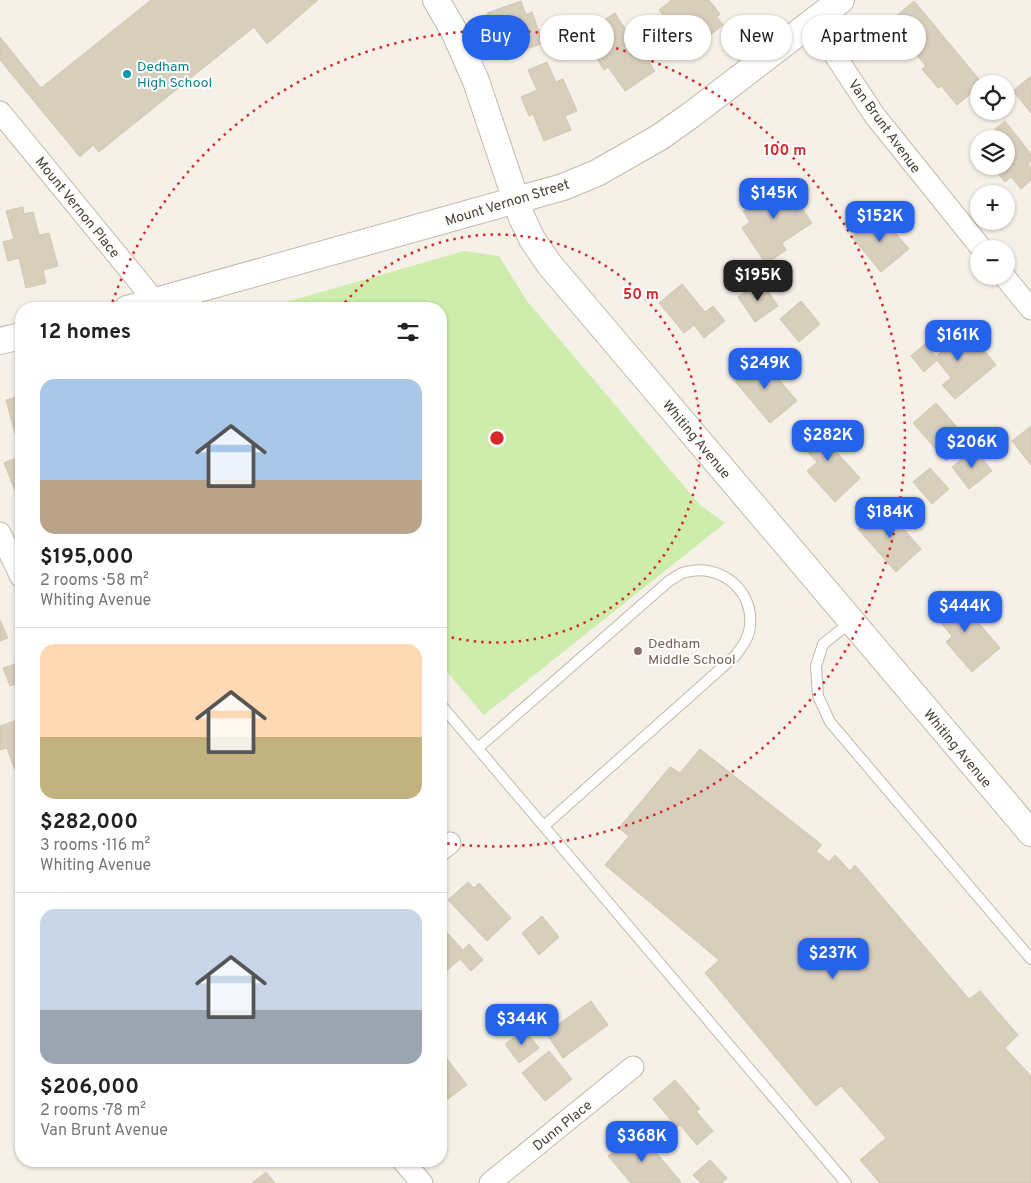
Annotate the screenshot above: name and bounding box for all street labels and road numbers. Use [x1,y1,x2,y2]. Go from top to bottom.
street label: Van Brunt Avenue [844,77,924,177]
street label: Mount Vernon Place [31,154,123,262]
street label: Mount Vernon Street [443,176,572,230]
street label: Whiting Avenue [658,397,734,483]
street label: Whiting Avenue [919,706,995,792]
street label: Dunn Place [530,1097,596,1155]

